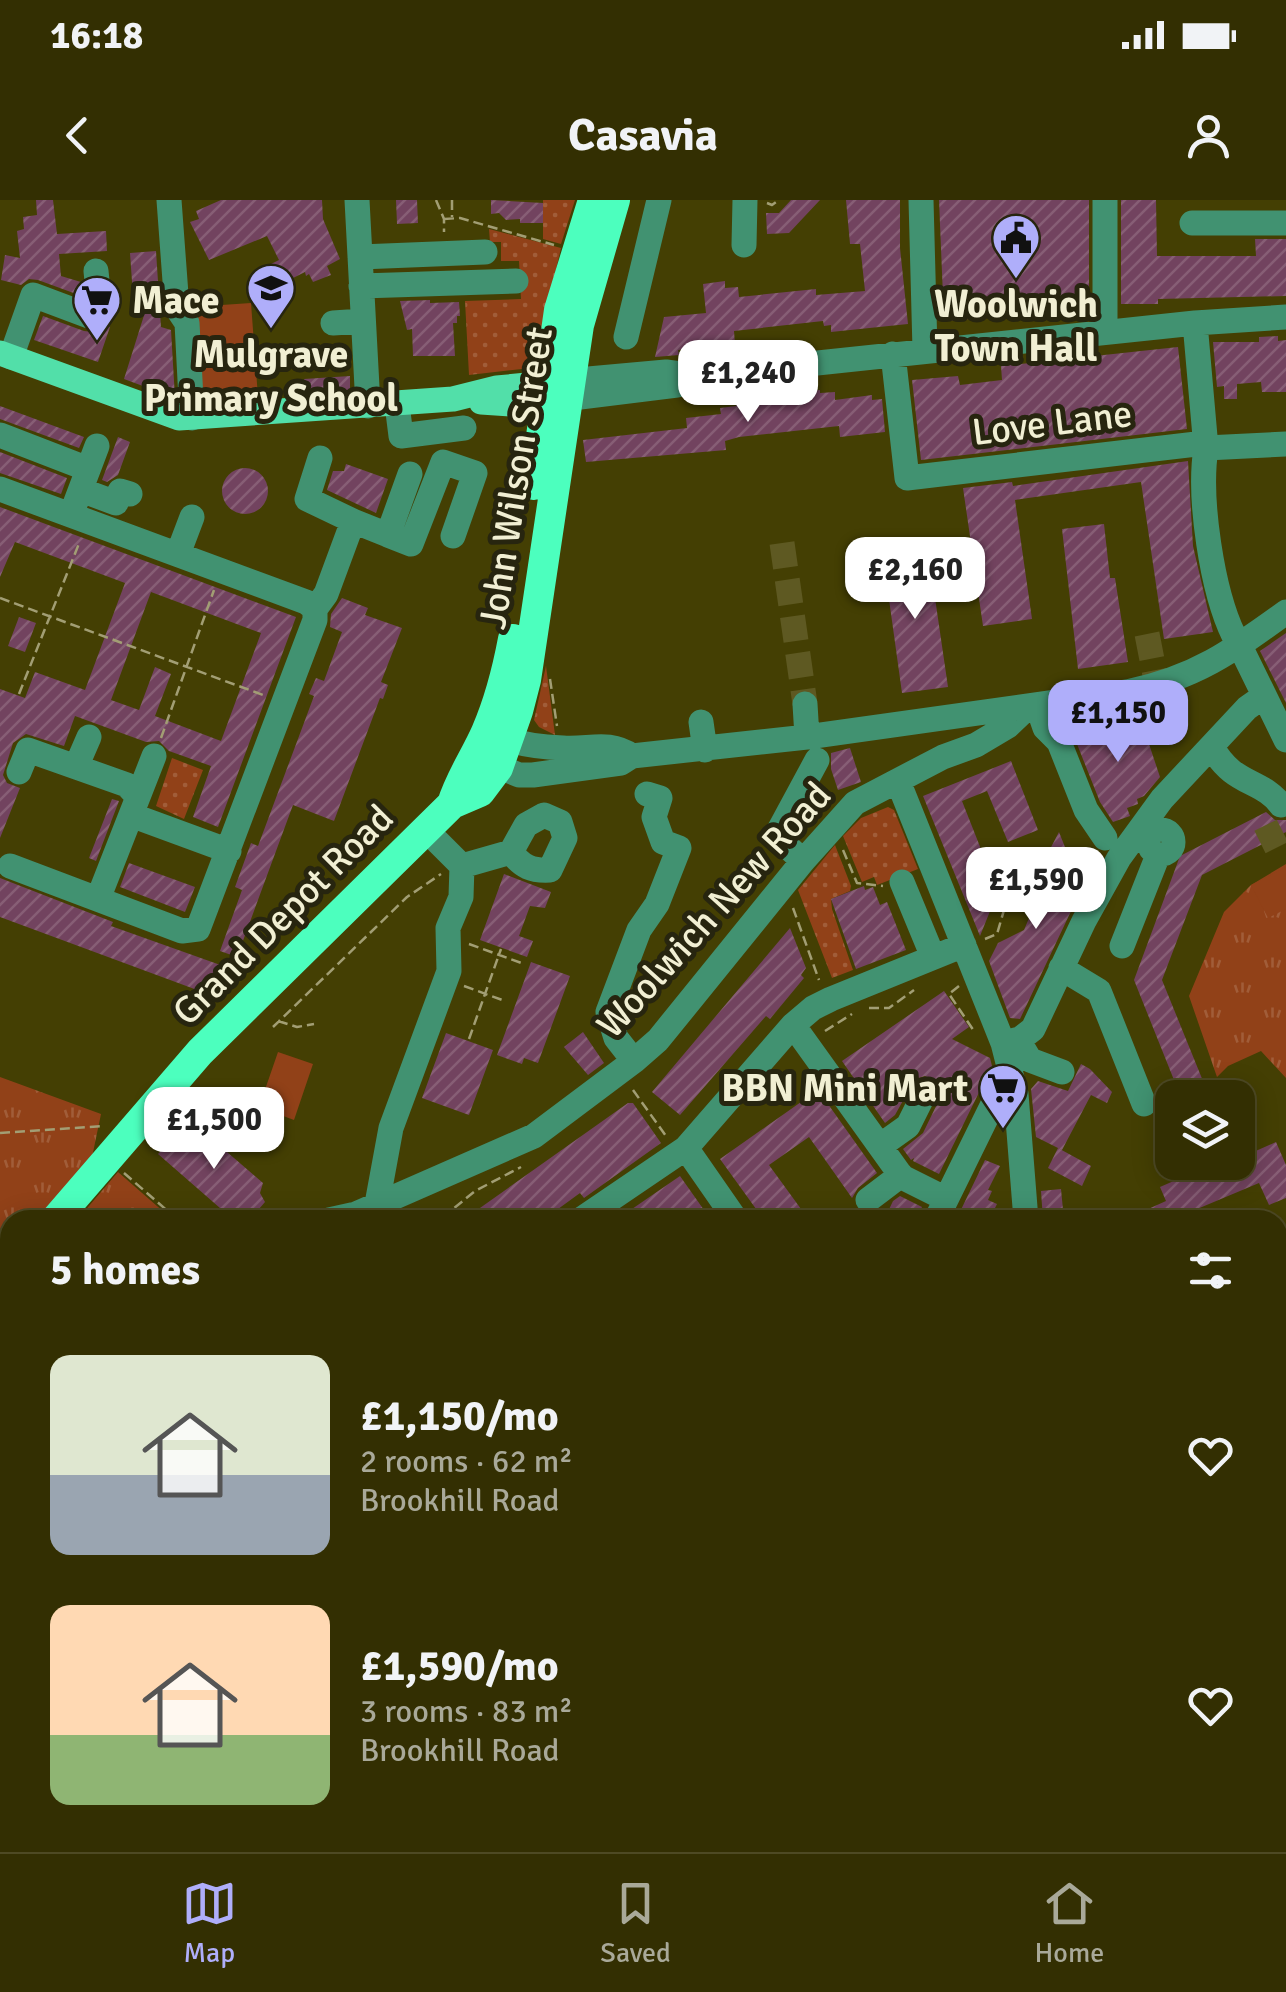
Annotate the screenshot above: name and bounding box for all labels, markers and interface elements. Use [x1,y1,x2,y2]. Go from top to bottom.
text: 16:18 [50,12,143,59]
icon: back [50,108,105,163]
text: Casavia [568,108,718,163]
icon: person [1181,108,1236,163]
public building icon: Woolwich Town Hall [990,212,1042,280]
school or university icon: Mulgrave Primary School [245,262,297,330]
supermarket icon: Mace [71,274,123,342]
place label: Mace [132,277,220,324]
place label: Woolwich Town Hall [934,281,1098,372]
street label: John Wilson Street [469,324,563,632]
place label: Mulgrave Primary School [144,331,398,422]
pin: £1,240 [667,340,829,425]
text: £1,240 [700,353,796,392]
street label: Love Lane [969,390,1135,456]
pin: £2,160 [834,537,996,622]
text: £2,160 [867,550,963,589]
pin: £1,150 [1037,680,1199,765]
text: £1,150 [1070,693,1166,732]
street label: Woolwich New Road [587,772,841,1048]
street label: Grand Depot Road [163,795,403,1035]
pin: £1,590 [955,847,1117,932]
text: £1,590 [988,860,1084,899]
supermarket icon: BBN Mini Mart [977,1062,1029,1130]
place label: BBN Mini Mart [721,1065,968,1112]
map controls [1155,1080,1255,1180]
button: layers [1155,1080,1255,1180]
pin: £1,500 [133,1087,295,1172]
text: £1,500 [166,1100,262,1139]
icon: filters [1183,1243,1238,1298]
text: 5 homes [50,1245,200,1296]
text: £1,150/mo [360,1391,559,1442]
icon: home [130,1395,250,1515]
icon: heart [1183,1428,1238,1483]
text: 2 rooms · 62 m² [360,1442,573,1481]
text: Brookhill Road [360,1481,559,1520]
text: £1,590/mo [360,1641,559,1692]
icon: home [130,1645,250,1765]
icon: heart [1183,1678,1238,1733]
text: 3 rooms · 83 m² [360,1692,573,1731]
text: Brookhill Road [360,1731,559,1770]
tab: Map [182,1876,237,1970]
tab: Saved [600,1876,671,1970]
tab: Home [1034,1876,1104,1970]

